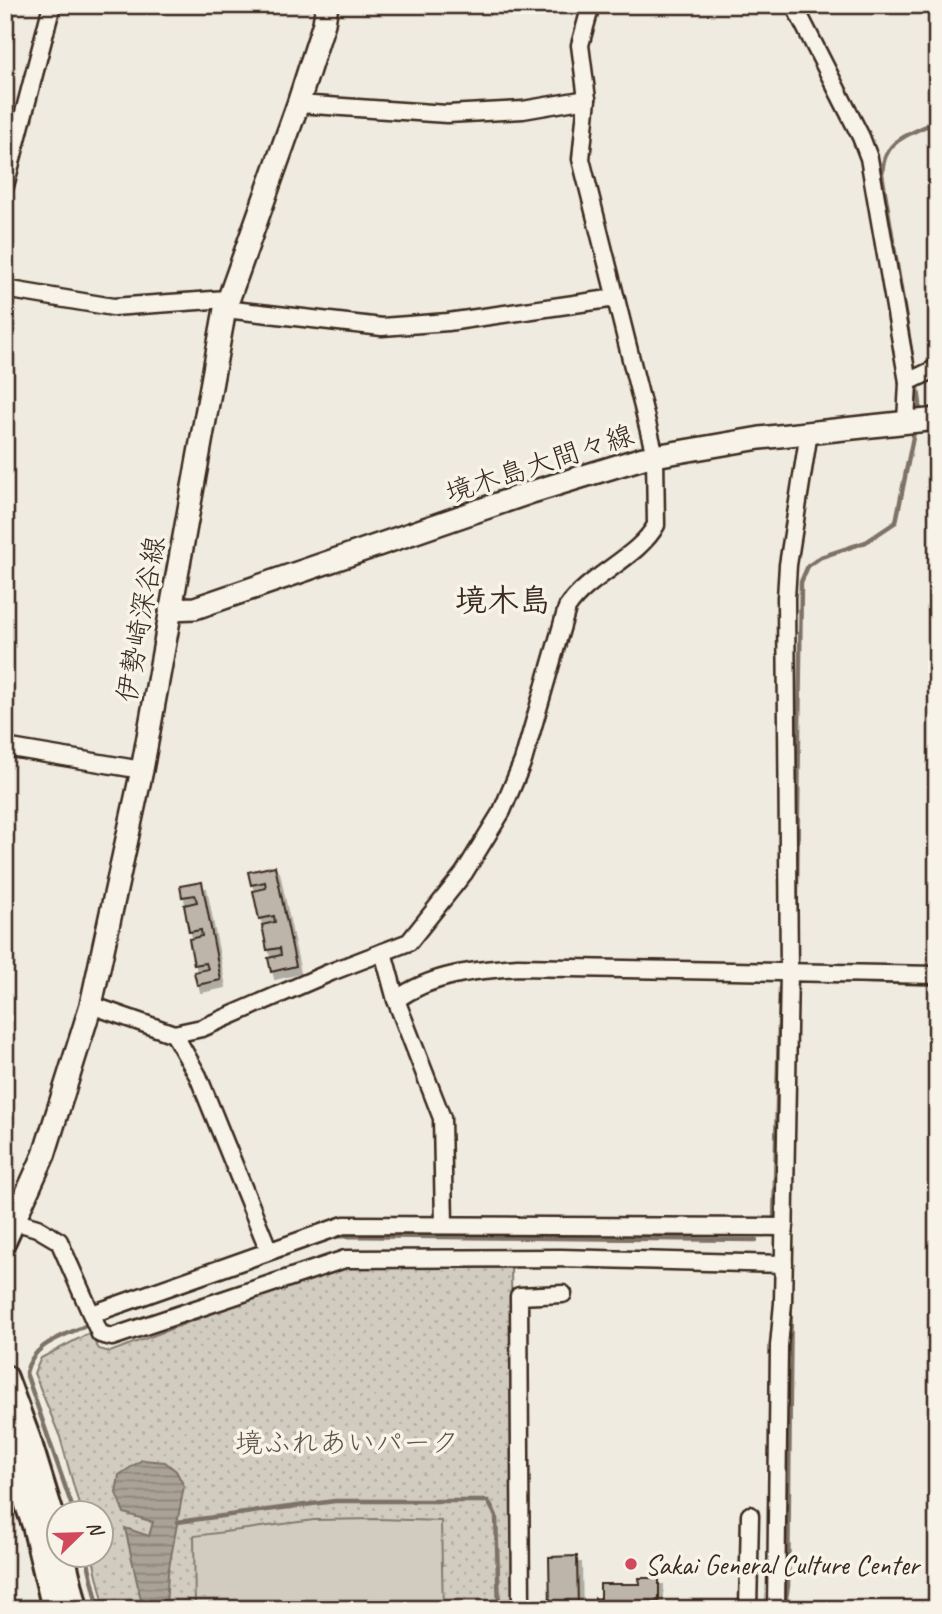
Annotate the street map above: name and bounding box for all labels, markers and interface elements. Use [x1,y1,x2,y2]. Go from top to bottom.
street label: 境木島大間々線 [441,417,638,510]
street label: 伊勢崎深谷線 [109,533,172,705]
district label: 境木島 [455,580,551,621]
park label: 境ふれあいパーク [235,1425,459,1460]
north arrow [46,1498,116,1568]
text: N [81,1518,109,1541]
place label: Sakai General Culture Center [645,1547,922,1582]
marker: Sakai General Culture Center [623,1556,639,1572]

